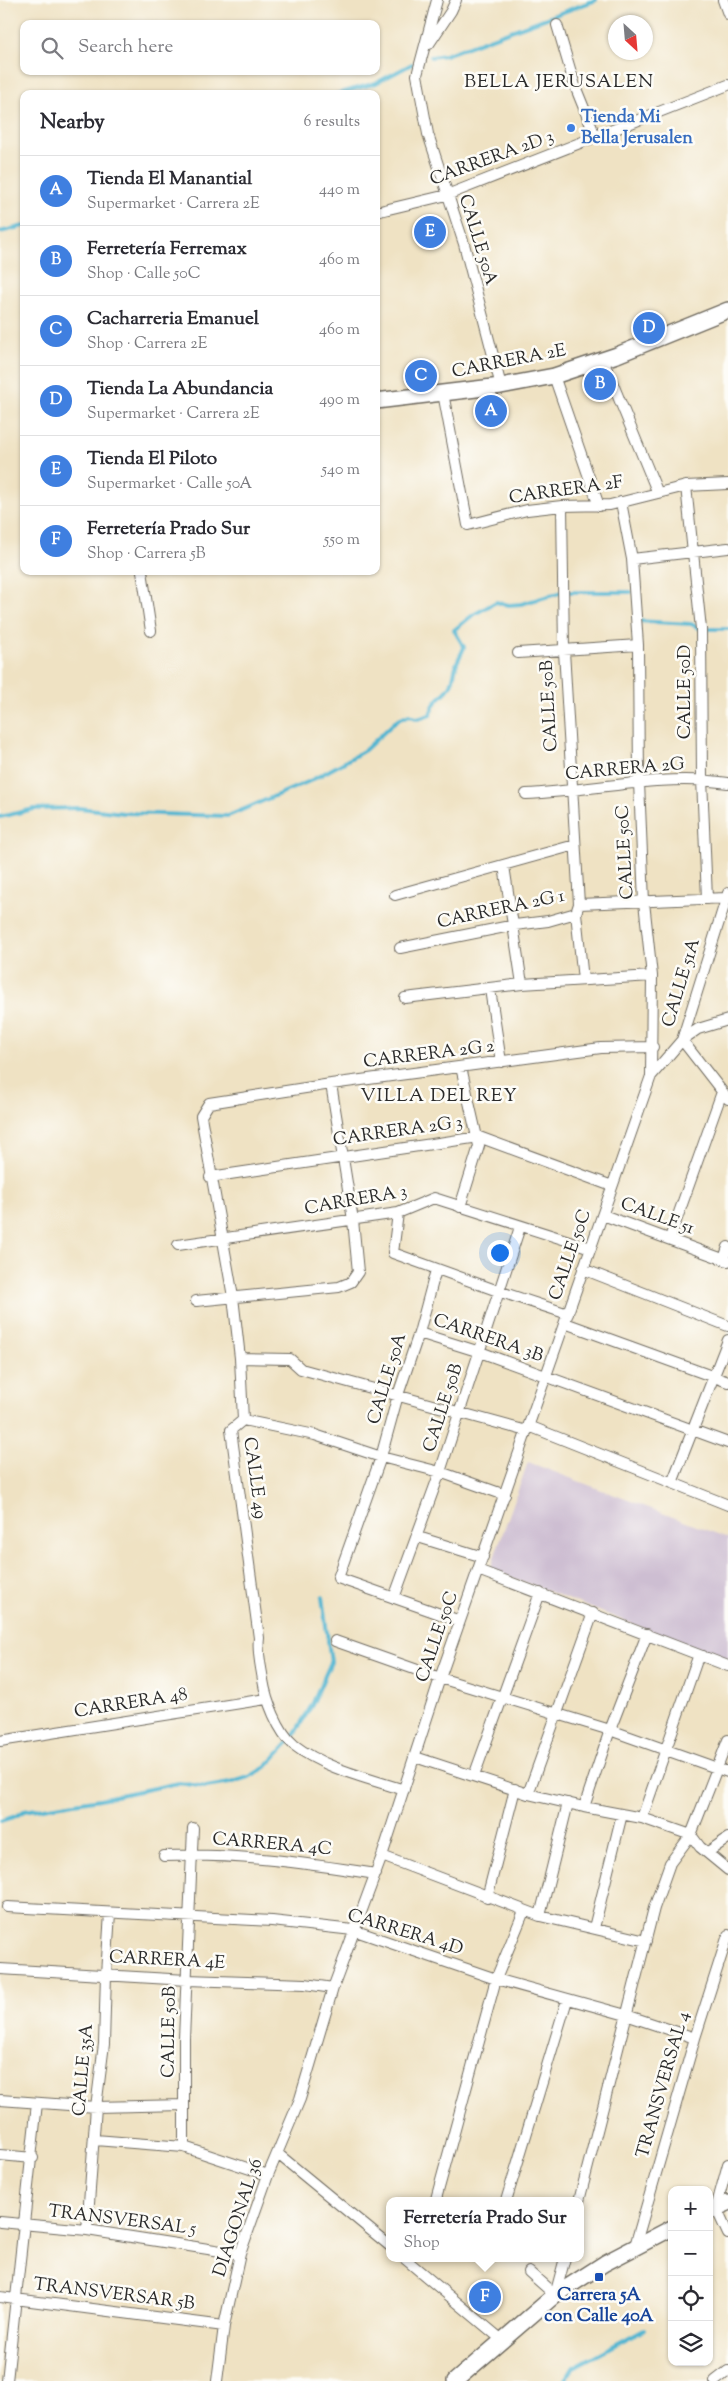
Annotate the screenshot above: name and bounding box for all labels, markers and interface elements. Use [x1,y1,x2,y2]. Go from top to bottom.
north arrow [608,15,653,60]
search box [20,20,380,75]
icon: search [38,34,66,62]
text: Search here [78,34,173,61]
district label: BELLA JERUSALEN [464,69,654,96]
place label: Tienda Mi Bella Jerusalen [581,105,693,152]
text: Nearby [40,108,105,138]
text: 6 results [304,111,360,134]
marker: Tienda Mi Bella Jerusalen [565,122,577,134]
street label: CARRERA 2D 3 [426,125,558,193]
text: Tienda El Manantial [87,166,252,193]
text: A [50,179,63,202]
text: 440 m [319,179,360,202]
street label: CALLE 50A [451,191,503,289]
text: Supermarket · Carrera 2E [87,193,260,216]
pin: E [414,213,446,251]
text: Ferretería Ferremax [87,236,247,263]
text: B [51,249,61,272]
text: 460 m [319,249,360,272]
text: Shop · Calle 50C [87,263,201,286]
text: Cacharreria Emanuel [87,306,259,333]
pin: D [633,309,665,347]
text: C [50,319,62,342]
text: 460 m [319,319,360,342]
text: Shop · Carrera 2E [87,333,207,356]
street label: CARRERA 2E [450,338,568,386]
pin: C [405,357,437,395]
pin: B [584,365,616,403]
text: Tienda La Abundancia [87,376,273,403]
text: D [50,389,62,412]
text: 490 m [319,389,360,412]
pin: A [475,392,507,430]
text: Supermarket · Carrera 2E [87,403,260,426]
text: Tienda El Piloto [87,446,217,473]
text: E [51,459,61,482]
text: 540 m [322,459,360,482]
street label: CARRERA 2F [507,470,625,512]
text: Supermarket · Calle 50A [87,473,252,496]
text: Ferretería Prado Sur [87,516,250,543]
text: F [52,529,60,552]
text: 550 m [324,529,360,552]
text: Shop · Carrera 5B [87,543,206,566]
street label: CALLE 50D [673,645,699,739]
street label: CALLE 50B [535,659,565,753]
street label: CARRERA 2G [564,752,686,788]
street label: CALLE 50C [611,804,641,900]
street label: CARRERA 2G 1 [435,884,567,936]
street label: CALLE 51A [656,935,708,1031]
street label: CARRERA 2G 2 [362,1034,497,1076]
district label: VILLA DEL REY [360,1083,518,1110]
street label: CARRERA 2G 3 [331,1110,465,1154]
street label: CARRERA 3 [303,1179,409,1223]
street label: CALLE 51 [616,1192,698,1242]
street label: CALLE 50C [543,1206,599,1304]
your location [487,1240,513,1266]
street label: CARRERA 3B [429,1308,547,1370]
street label: CALLE 50A [362,1330,414,1428]
street label: CALLE 50B [417,1360,471,1456]
street label: CALLE 49 [235,1435,273,1521]
street label: CALLE 50C [410,1588,466,1686]
street label: CARRERA 48 [72,1682,190,1726]
street label: CARRERA 4C [211,1827,333,1863]
street label: CARRERA 4D [344,1903,466,1963]
street label: CARRERA 4E [108,1945,226,1977]
street label: CALLE 50B [156,1986,184,2078]
street label: TRANSVERSAL 4 [631,2009,697,2161]
street label: CALLE 35A [67,2022,101,2117]
street label: DIAGONAL 36 [208,2155,270,2281]
map controls [668,2186,713,2366]
button: + [668,2186,713,2231]
popup [386,2197,584,2262]
street label: TRANSVERSAL 5 [47,2199,197,2243]
text: Ferretería Prado Sur [403,2205,567,2232]
button: − [668,2231,713,2276]
text: Shop [403,2232,440,2255]
marker: Carrera 5A con Calle 40A [593,2271,605,2283]
street label: TRANSVERSAR 5B [32,2272,196,2318]
button: locate [668,2276,713,2321]
pin: F [469,2278,501,2316]
place label: Carrera 5A con Calle 40A [544,2283,654,2330]
button: layers [668,2321,713,2366]

